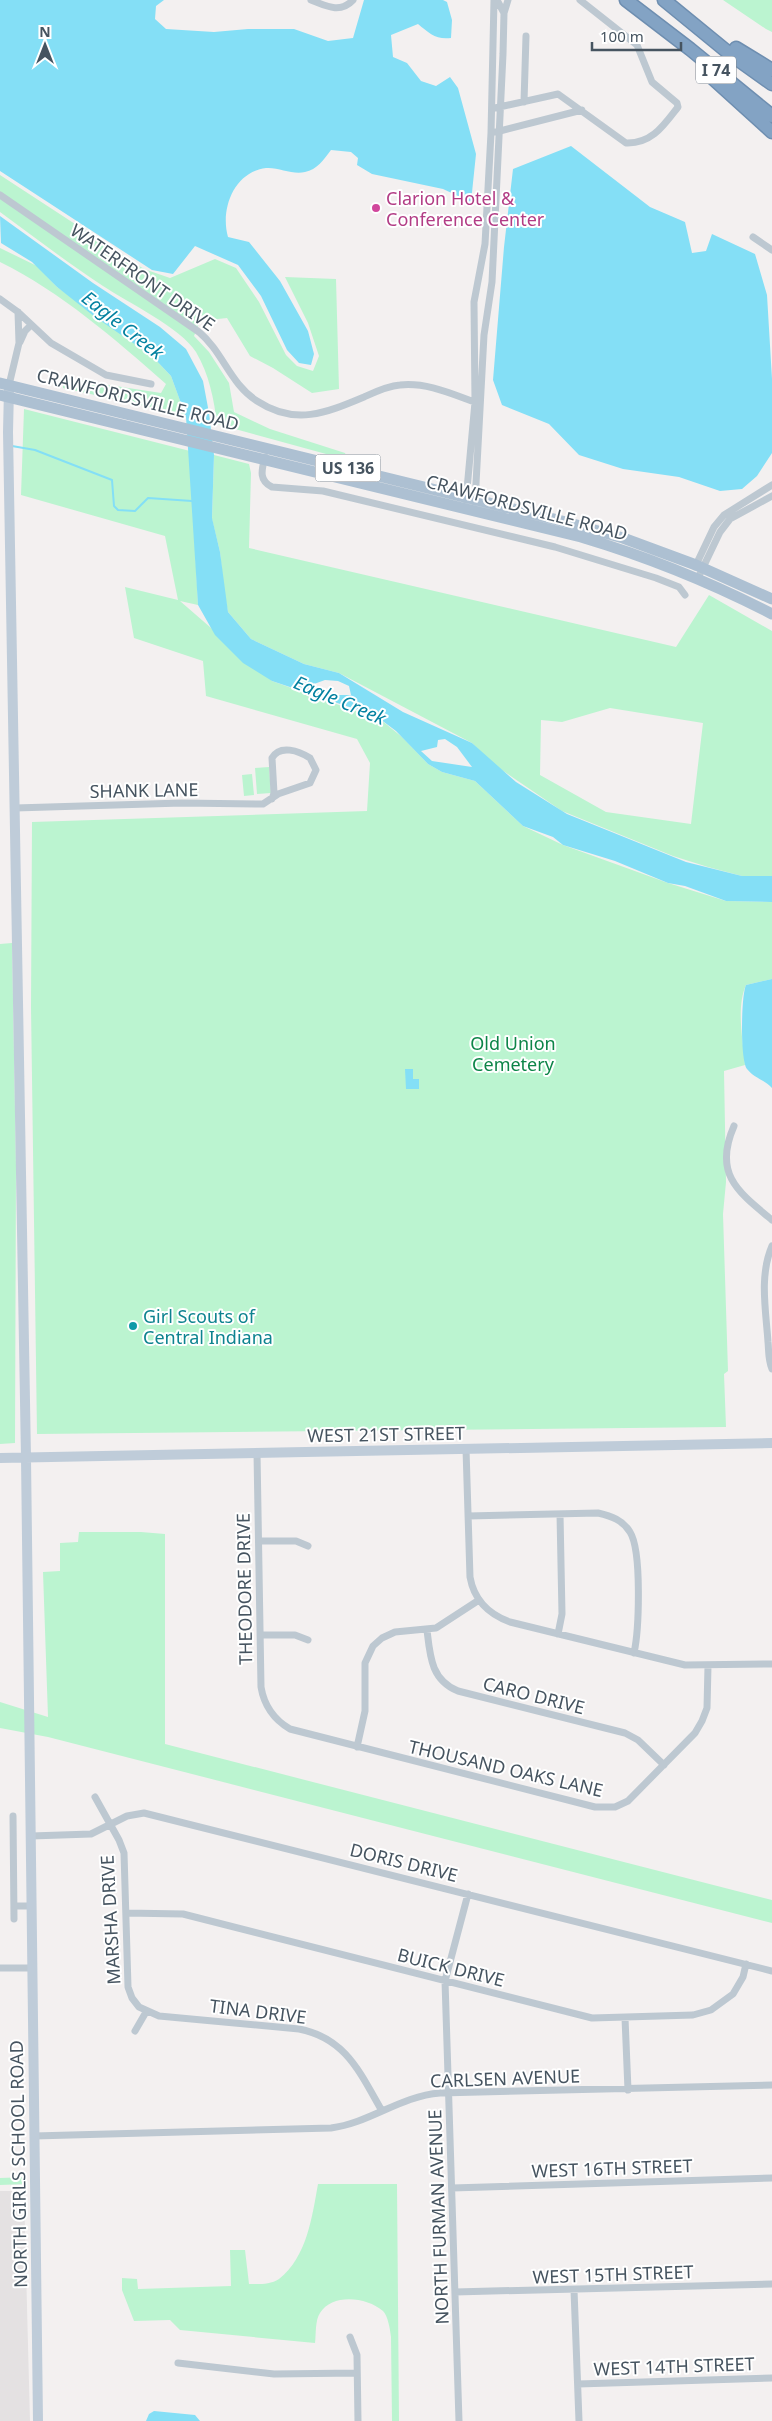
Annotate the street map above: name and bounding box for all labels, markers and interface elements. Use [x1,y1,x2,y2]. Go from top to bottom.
north arrow [20,20,70,70]
scale bar [592,20,681,52]
text: N [39,22,51,41]
text: 100 m [600,26,644,46]
road number: I 74 [696,56,736,84]
place label: Clarion Hotel & Conference Center [386,186,545,231]
marker: Clarion Hotel & Conference Center [370,202,382,214]
street label: WATERFRONT DRIVE [66,218,220,336]
water label: Eagle Creek [77,285,170,366]
street label: CRAWFORDSVILLE ROAD [34,362,242,436]
road number: US 136 [316,454,380,482]
street label: CRAWFORDSVILLE ROAD [424,469,630,545]
water label: Eagle Creek [290,669,391,731]
street label: SHANK LANE [89,777,199,803]
park label: Old Union Cemetery [470,1031,556,1076]
place label: Girl Scouts of Central Indiana [143,1304,273,1349]
marker: Girl Scouts of Central Indiana [127,1320,139,1332]
street label: WEST 21ST STREET [307,1421,465,1447]
street label: THEODORE DRIVE [231,1513,257,1665]
street label: CARO DRIVE [481,1671,587,1719]
street label: THOUSAND OAKS LANE [406,1734,606,1802]
street label: DORIS DRIVE [348,1837,460,1887]
street label: MARSHA DRIVE [95,1855,125,1985]
street label: BUICK DRIVE [395,1942,507,1992]
street label: TINA DRIVE [208,1993,308,2029]
street label: NORTH GIRLS SCHOOL ROAD [4,2040,32,2288]
street label: CARLSEN AVENUE [430,2063,580,2093]
street label: NORTH FURMAN AVENUE [422,2109,454,2325]
street label: WEST 16TH STREET [531,2153,693,2183]
street label: WEST 15TH STREET [532,2259,694,2289]
street label: WEST 14TH STREET [593,2351,755,2381]

